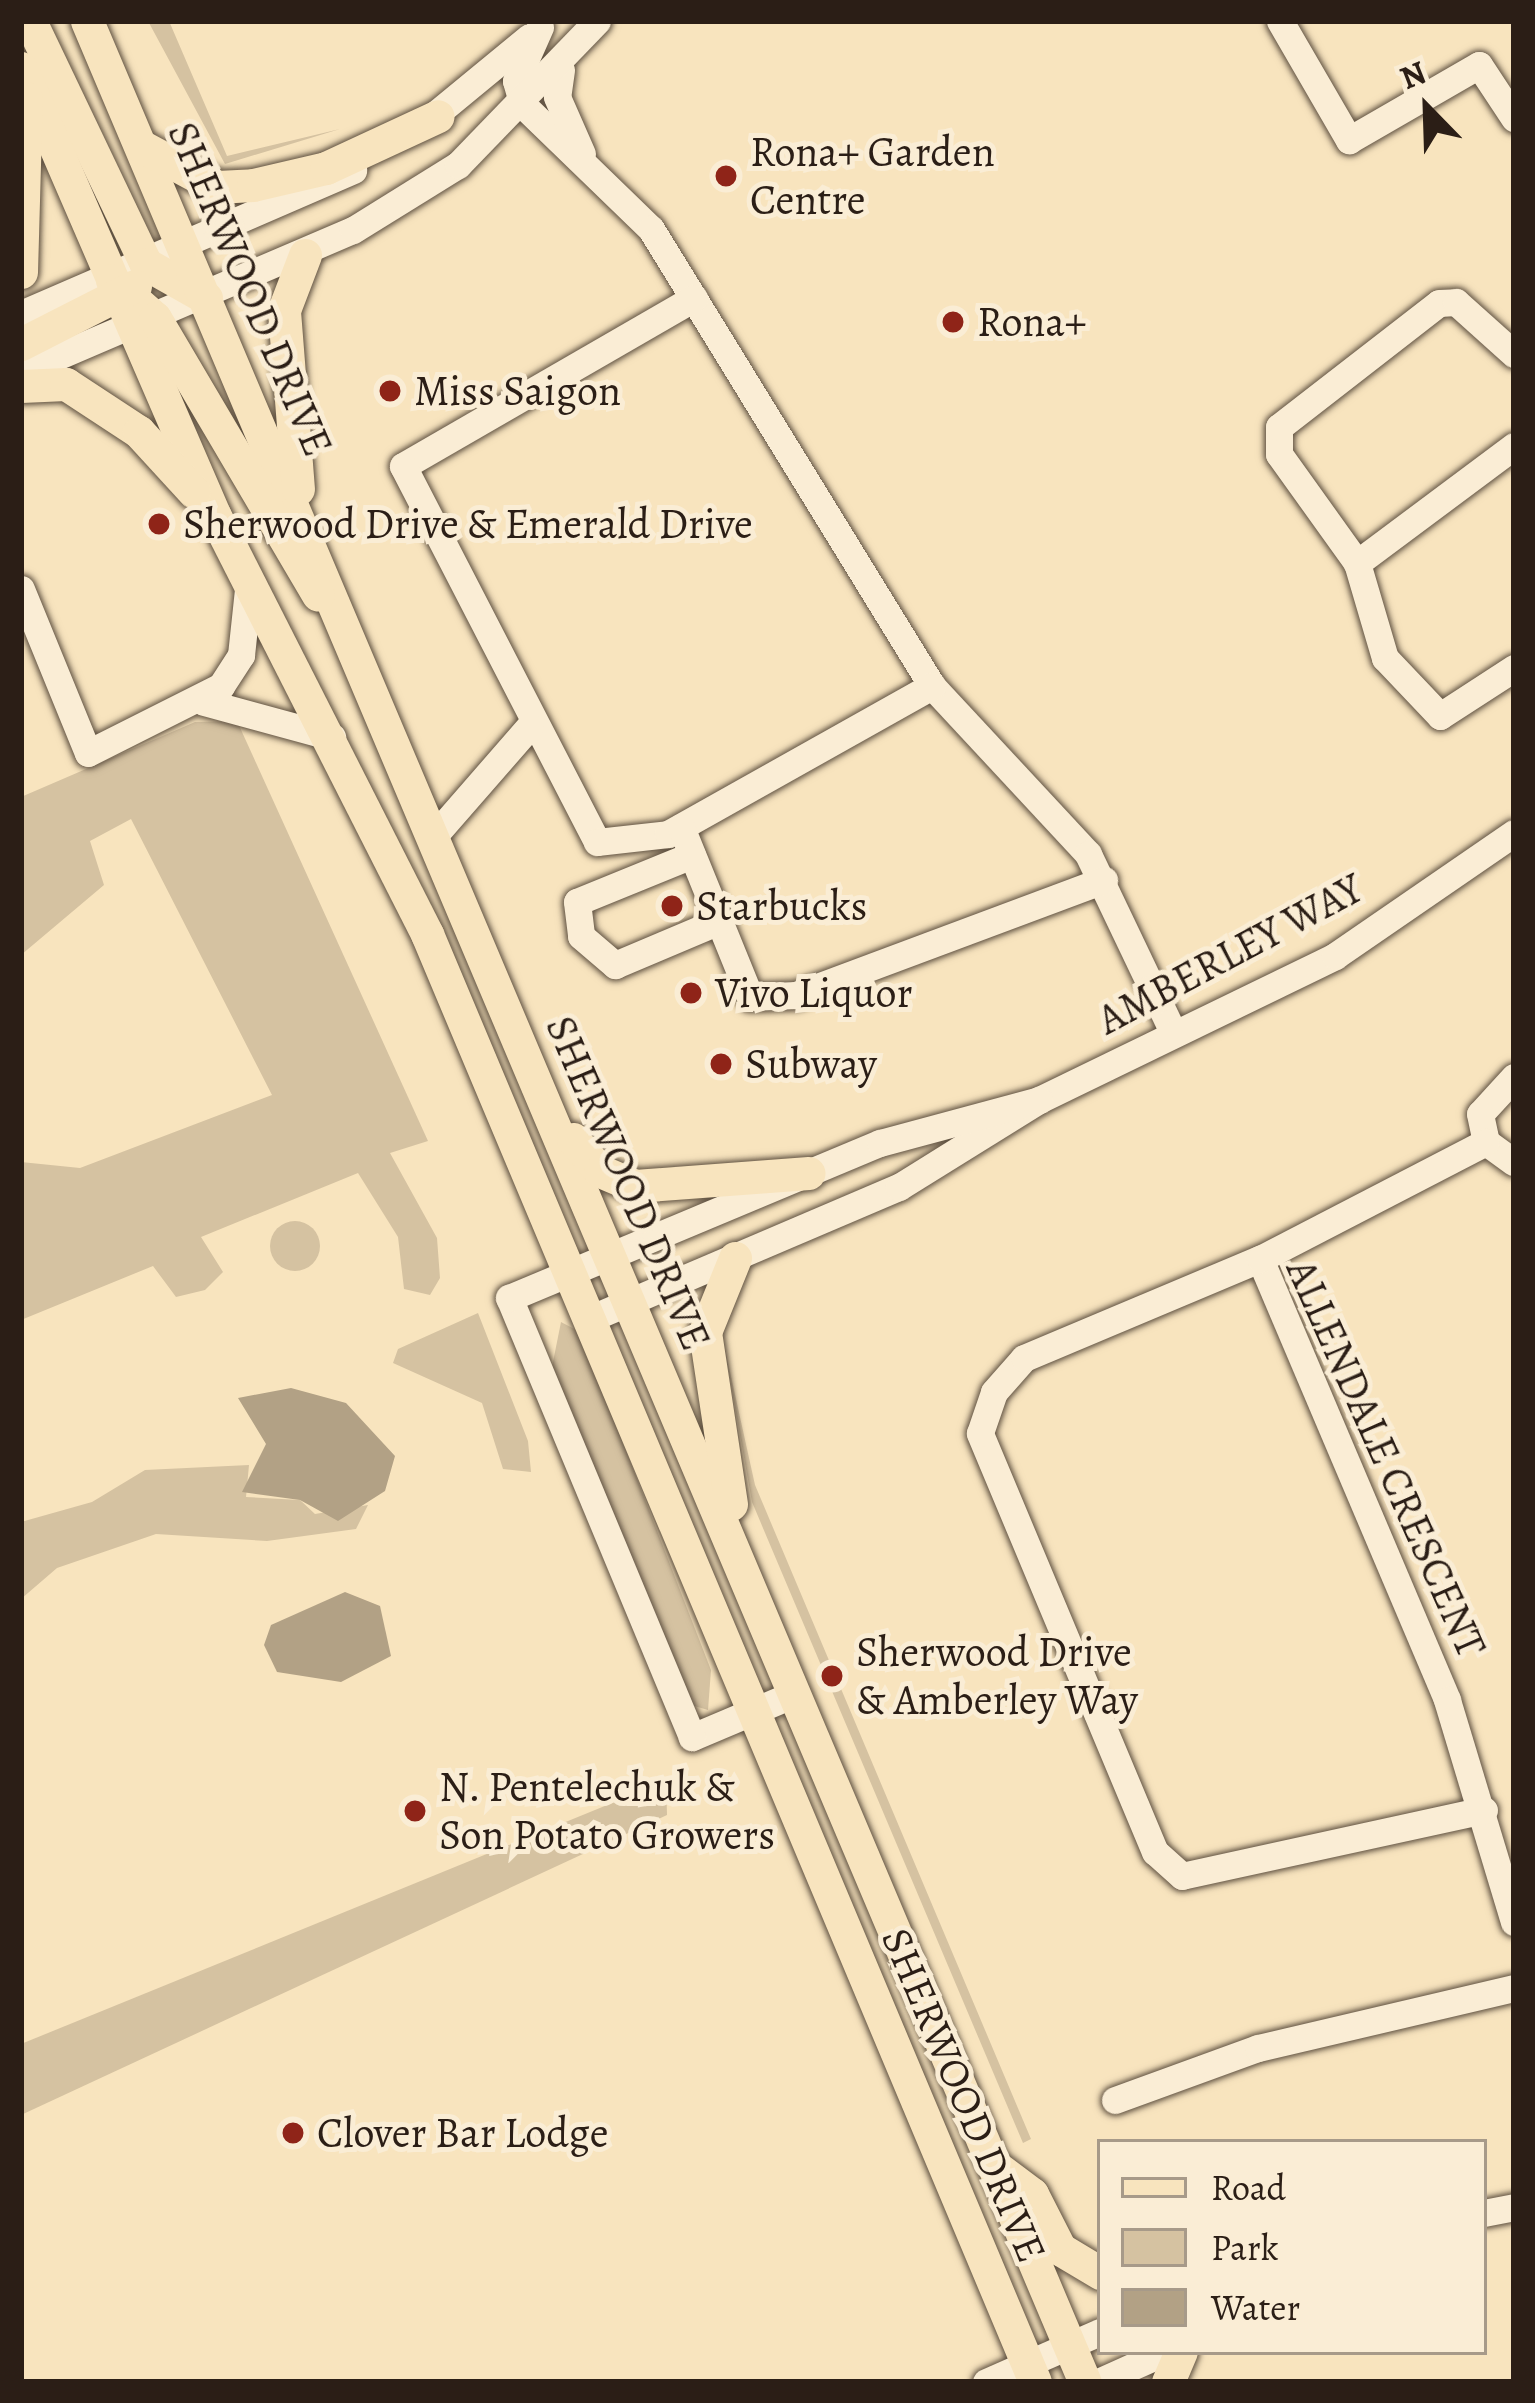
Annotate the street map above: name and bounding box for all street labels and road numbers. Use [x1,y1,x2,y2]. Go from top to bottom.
street label: SHERWOOD DRIVE [157,114,343,464]
street label: AMBERLEY WAY [1089,863,1371,1045]
street label: SHERWOOD DRIVE [535,1008,721,1358]
street label: ALLENDALE CRESCENT [1276,1251,1496,1665]
street label: SHERWOOD DRIVE [871,1920,1057,2270]

